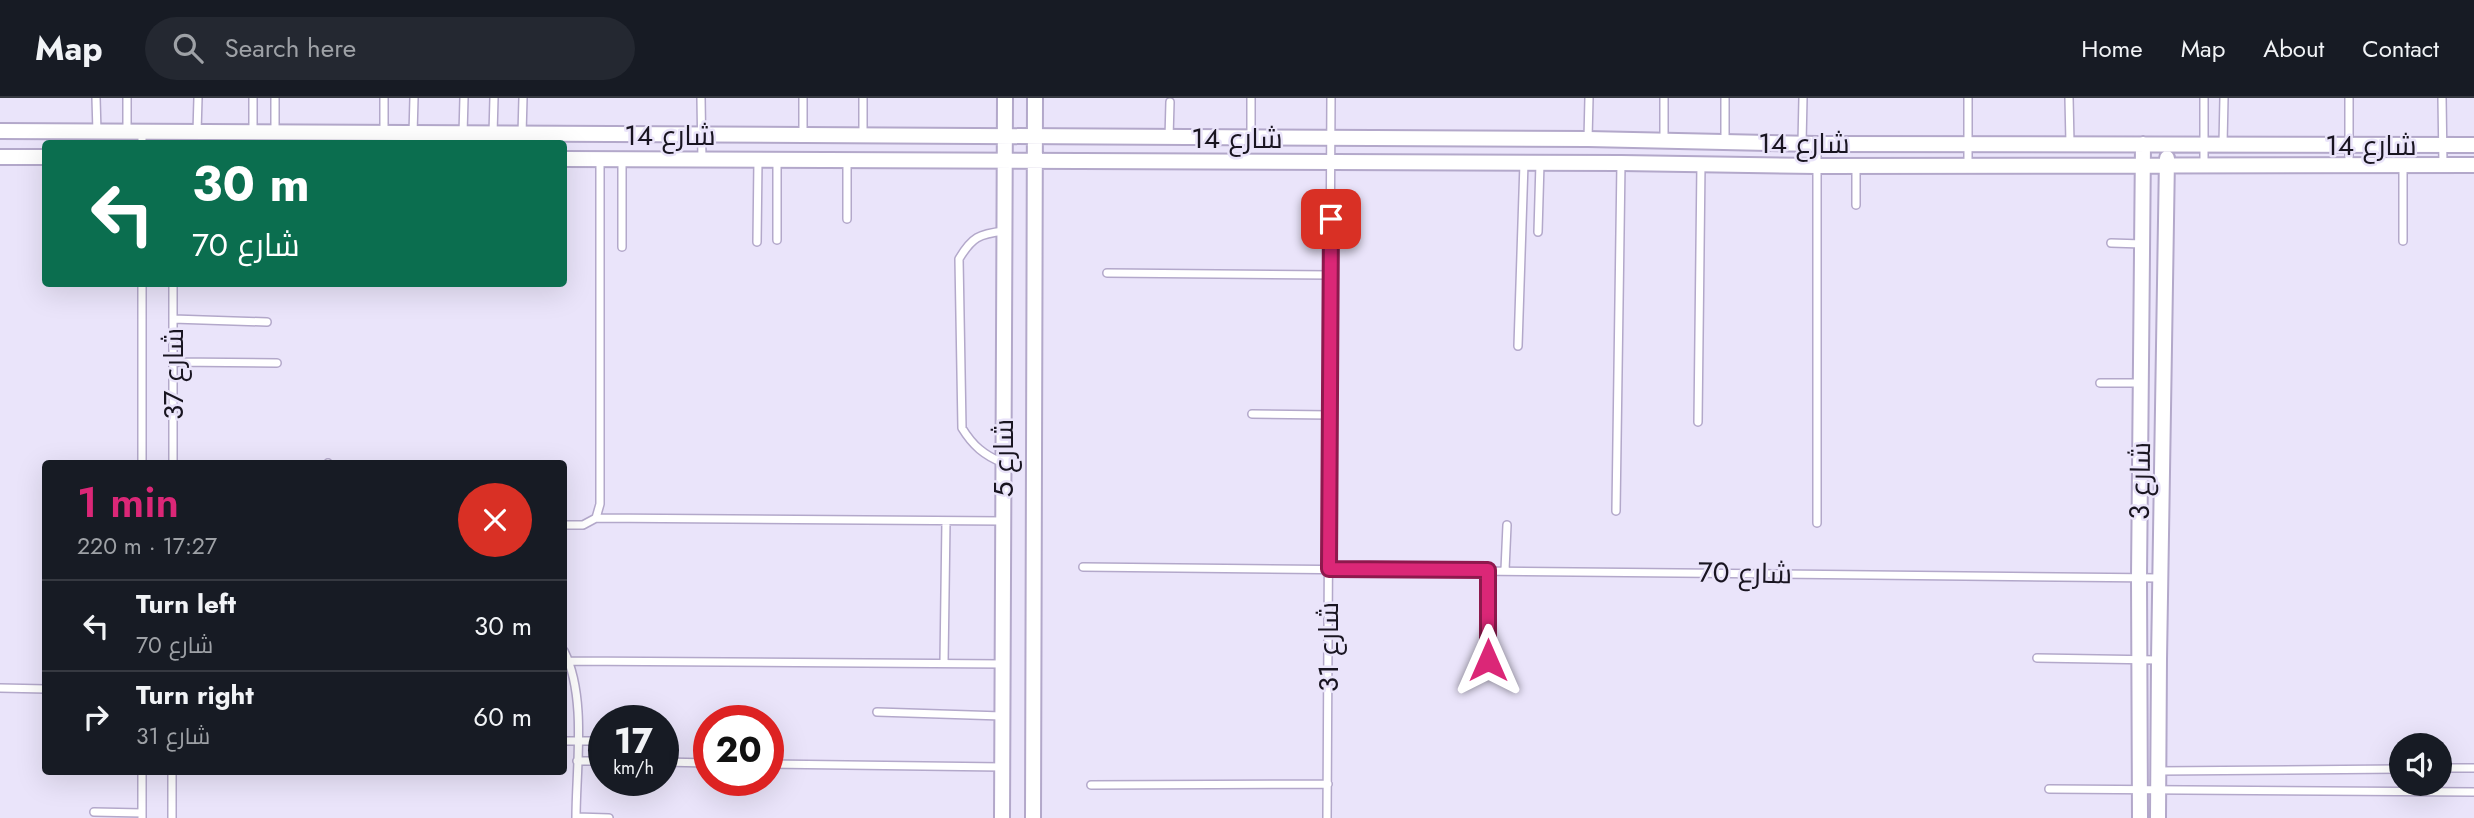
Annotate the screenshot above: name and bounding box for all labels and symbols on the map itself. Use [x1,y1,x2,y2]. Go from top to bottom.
street label: شارع 14 [624,115,716,156]
street label: شارع 14 [1191,118,1283,159]
street label: شارع 14 [1758,123,1850,164]
street label: شارع 14 [2325,125,2417,166]
pin [1301,189,1361,249]
street label: شارع 37 [153,328,194,420]
street label: شارع 5 [983,419,1024,497]
street label: شارع 3 [2119,442,2161,520]
street label: شارع 70 [1698,552,1792,594]
street label: شارع 31 [1308,602,1349,692]
position arrow [1451,623,1525,697]
speed limit sign: 20 [693,705,784,796]

